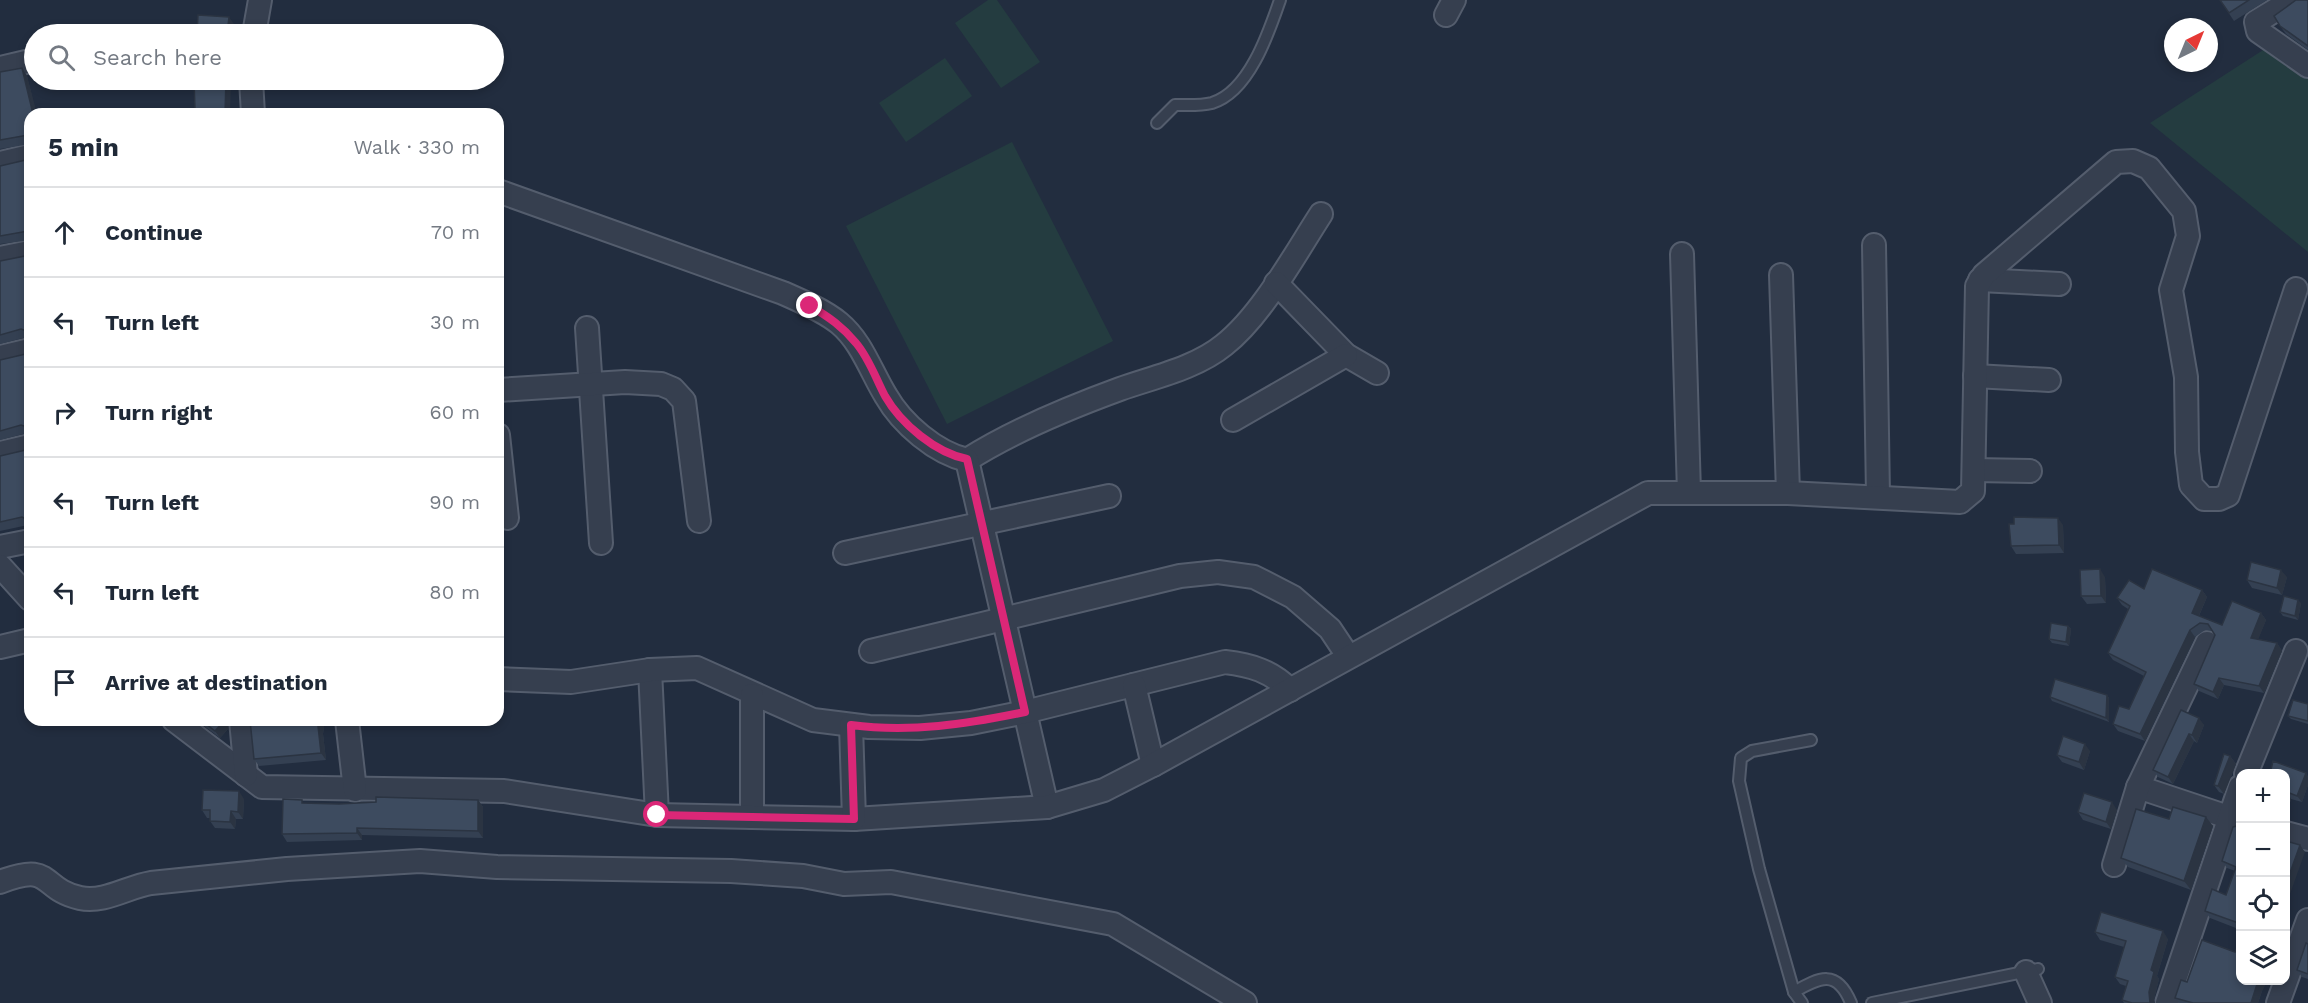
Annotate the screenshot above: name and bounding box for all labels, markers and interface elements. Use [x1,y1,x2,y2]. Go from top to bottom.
north arrow [2164,18,2218,72]
search box [24,24,504,90]
icon: search [45,41,78,74]
text: Search here [93,45,222,70]
text: 5 min [48,132,119,162]
text: Walk · 330 m [353,135,480,159]
icon: ahead [48,216,81,249]
text: Continue [105,220,203,245]
text: 70 m [431,220,480,244]
route end [796,292,822,318]
icon: left [48,306,81,339]
text: Turn left [105,310,199,335]
text: 30 m [430,310,480,334]
icon: right [48,396,81,429]
text: Turn right [105,400,212,425]
text: 60 m [430,400,480,424]
icon: left [48,486,81,519]
text: Turn left [105,490,199,515]
text: 90 m [429,490,480,514]
icon: left [48,576,81,609]
text: Turn left [105,580,199,605]
text: 80 m [429,580,480,604]
icon: arrive [48,666,81,699]
text: Arrive at destination [105,670,328,695]
map controls [2236,769,2290,985]
button: + [2236,769,2290,823]
route start [643,801,669,827]
button: − [2236,823,2290,877]
button: locate [2236,877,2290,931]
button: layers [2236,931,2290,985]

